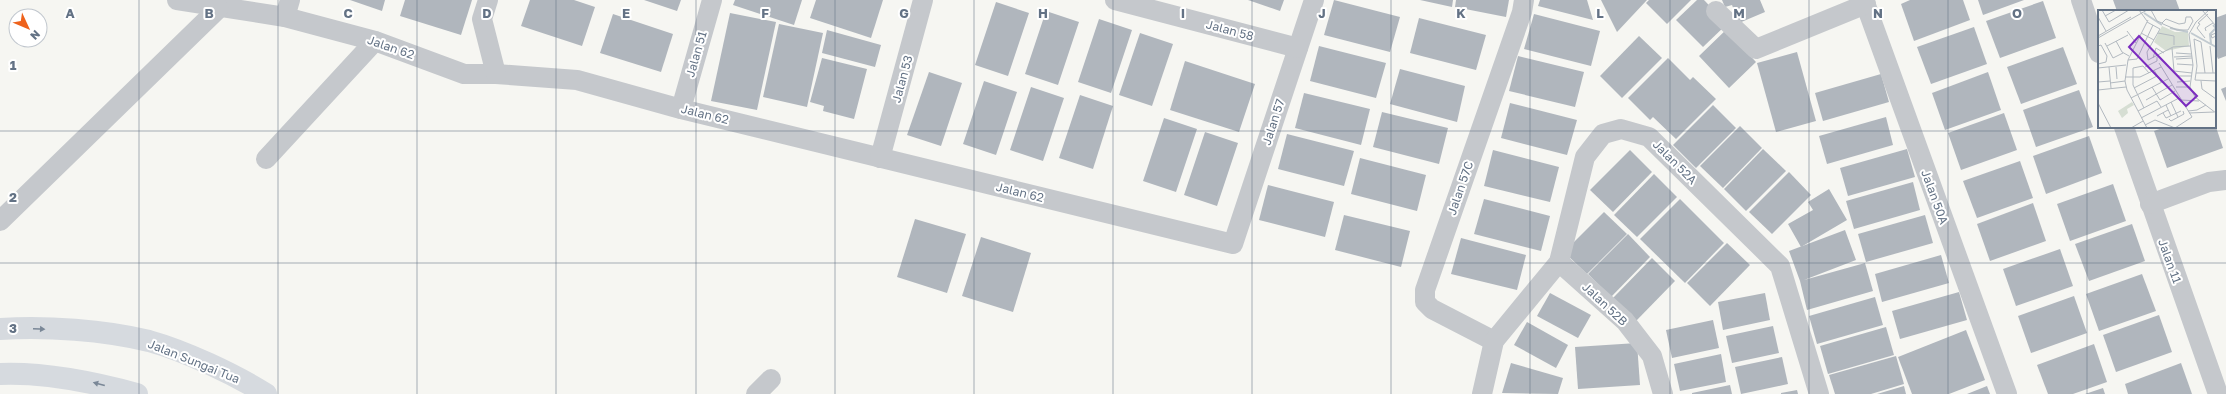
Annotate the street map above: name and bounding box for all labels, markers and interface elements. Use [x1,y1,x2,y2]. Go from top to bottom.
text: A [65,5,75,21]
text: B [204,5,214,21]
text: C [343,5,353,21]
text: D [482,5,492,21]
text: E [622,5,630,21]
text: F [761,5,769,21]
text: G [899,5,909,21]
text: H [1038,5,1048,21]
text: I [1181,5,1185,21]
text: J [1318,5,1326,21]
text: K [1456,5,1466,21]
text: L [1596,5,1604,21]
text: M [1733,5,1745,21]
text: N [1873,5,1883,21]
text: O [2012,5,2022,21]
north arrow [8,8,48,48]
inset map [2098,10,2216,128]
street label: Jalan 58 [1205,16,1255,44]
text: N [28,28,43,43]
street label: Jalan 51 [682,29,710,79]
street label: Jalan 62 [366,32,416,62]
street label: Jalan 53 [888,54,916,104]
text: 1 [10,57,17,73]
street label: Jalan 57 [1258,97,1288,147]
street label: Jalan 62 [680,101,730,127]
street label: Jalan 52A [1650,137,1700,187]
street label: Jalan 57C [1444,159,1476,217]
street label: Jalan 50A [1918,168,1952,226]
street label: Jalan 62 [995,179,1045,205]
text: 2 [9,189,17,205]
street label: Jalan 11 [2155,237,2185,285]
street label: Jalan 52B [1579,279,1631,329]
text: 3 [9,320,17,336]
one-way arrow [33,326,46,332]
street label: Jalan Sungai Tua [146,336,242,386]
one-way arrow [93,381,105,387]

